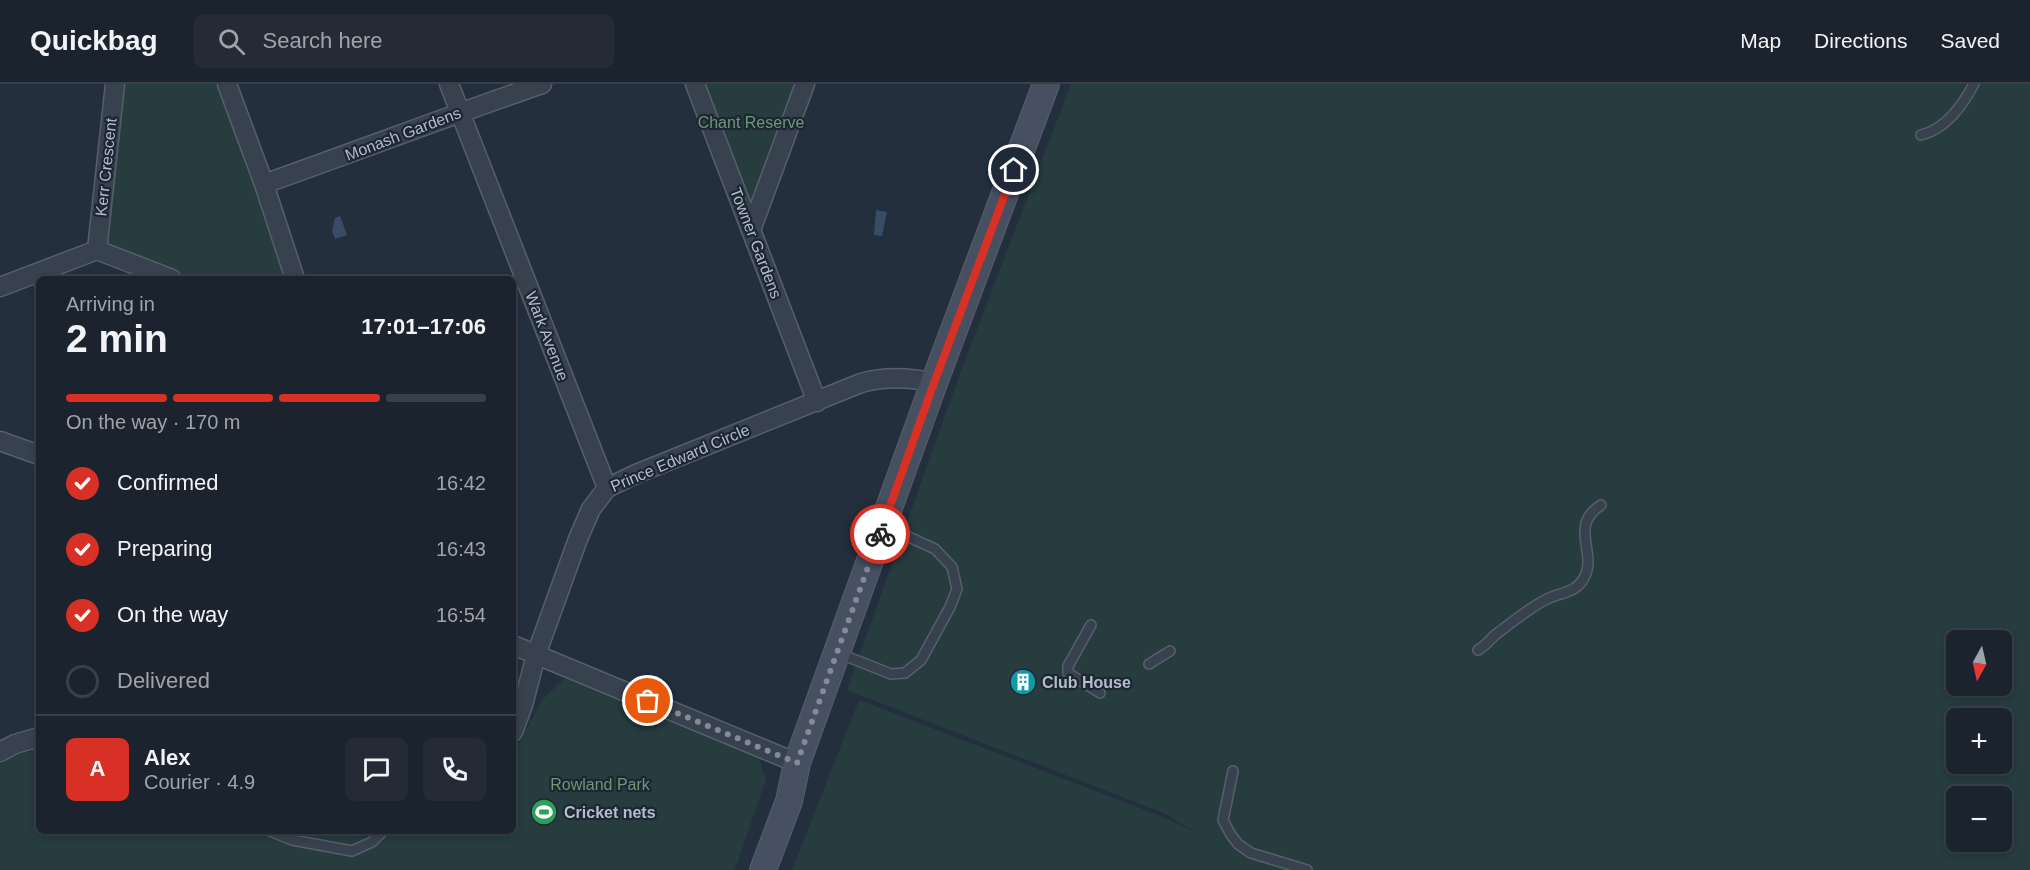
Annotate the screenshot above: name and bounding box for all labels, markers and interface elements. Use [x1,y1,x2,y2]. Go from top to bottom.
search box [194,14,614,68]
text: Quickbag [30,25,158,56]
icon: search [215,25,248,58]
text: Search here [263,28,382,53]
text: Map [1740,29,1781,52]
text: Directions [1814,29,1907,52]
text: Saved [1940,29,2000,52]
street label: Monash Gardens [343,104,463,164]
park label: Chant Reserve [698,114,804,131]
street label: Kerr Crescent [92,116,120,217]
pin [988,144,1039,195]
icon: home [997,153,1030,186]
street label: Towner Gardens [727,185,785,301]
street label: Wark Avenue [522,289,572,383]
text: Arriving in [66,293,155,315]
text: 17:01–17:06 [361,314,486,339]
text: 2 min [66,317,168,360]
text: On the way · 170 m [66,411,241,433]
street label: Prince Edward Circle [608,421,752,495]
icon: check [66,467,99,500]
text: Confirmed [117,470,218,495]
text: 16:42 [436,472,486,494]
courier [850,504,910,564]
icon: bike [864,518,897,551]
icon: check [66,533,99,566]
text: Preparing [117,536,212,561]
text: 16:43 [436,538,486,560]
icon: check [66,599,99,632]
text: On the way [117,602,228,627]
text: 16:54 [436,604,486,626]
north arrow [1946,630,2012,696]
map controls [1946,630,2012,852]
building icon: Club House [1008,667,1038,697]
text: Delivered [117,668,210,693]
place label: Club House [1042,674,1131,691]
pin [622,675,673,726]
icon: bag [631,684,664,717]
button: + [1946,708,2012,774]
button: chat [345,738,408,801]
button: phone [423,738,486,801]
text: Alex [144,745,190,770]
text: A [90,756,105,781]
text: Courier · 4.9 [144,771,255,793]
park label: Rowland Park [550,776,651,793]
button: − [1946,786,2012,852]
sports icon: Cricket nets [529,797,559,827]
place label: Cricket nets [564,804,656,821]

